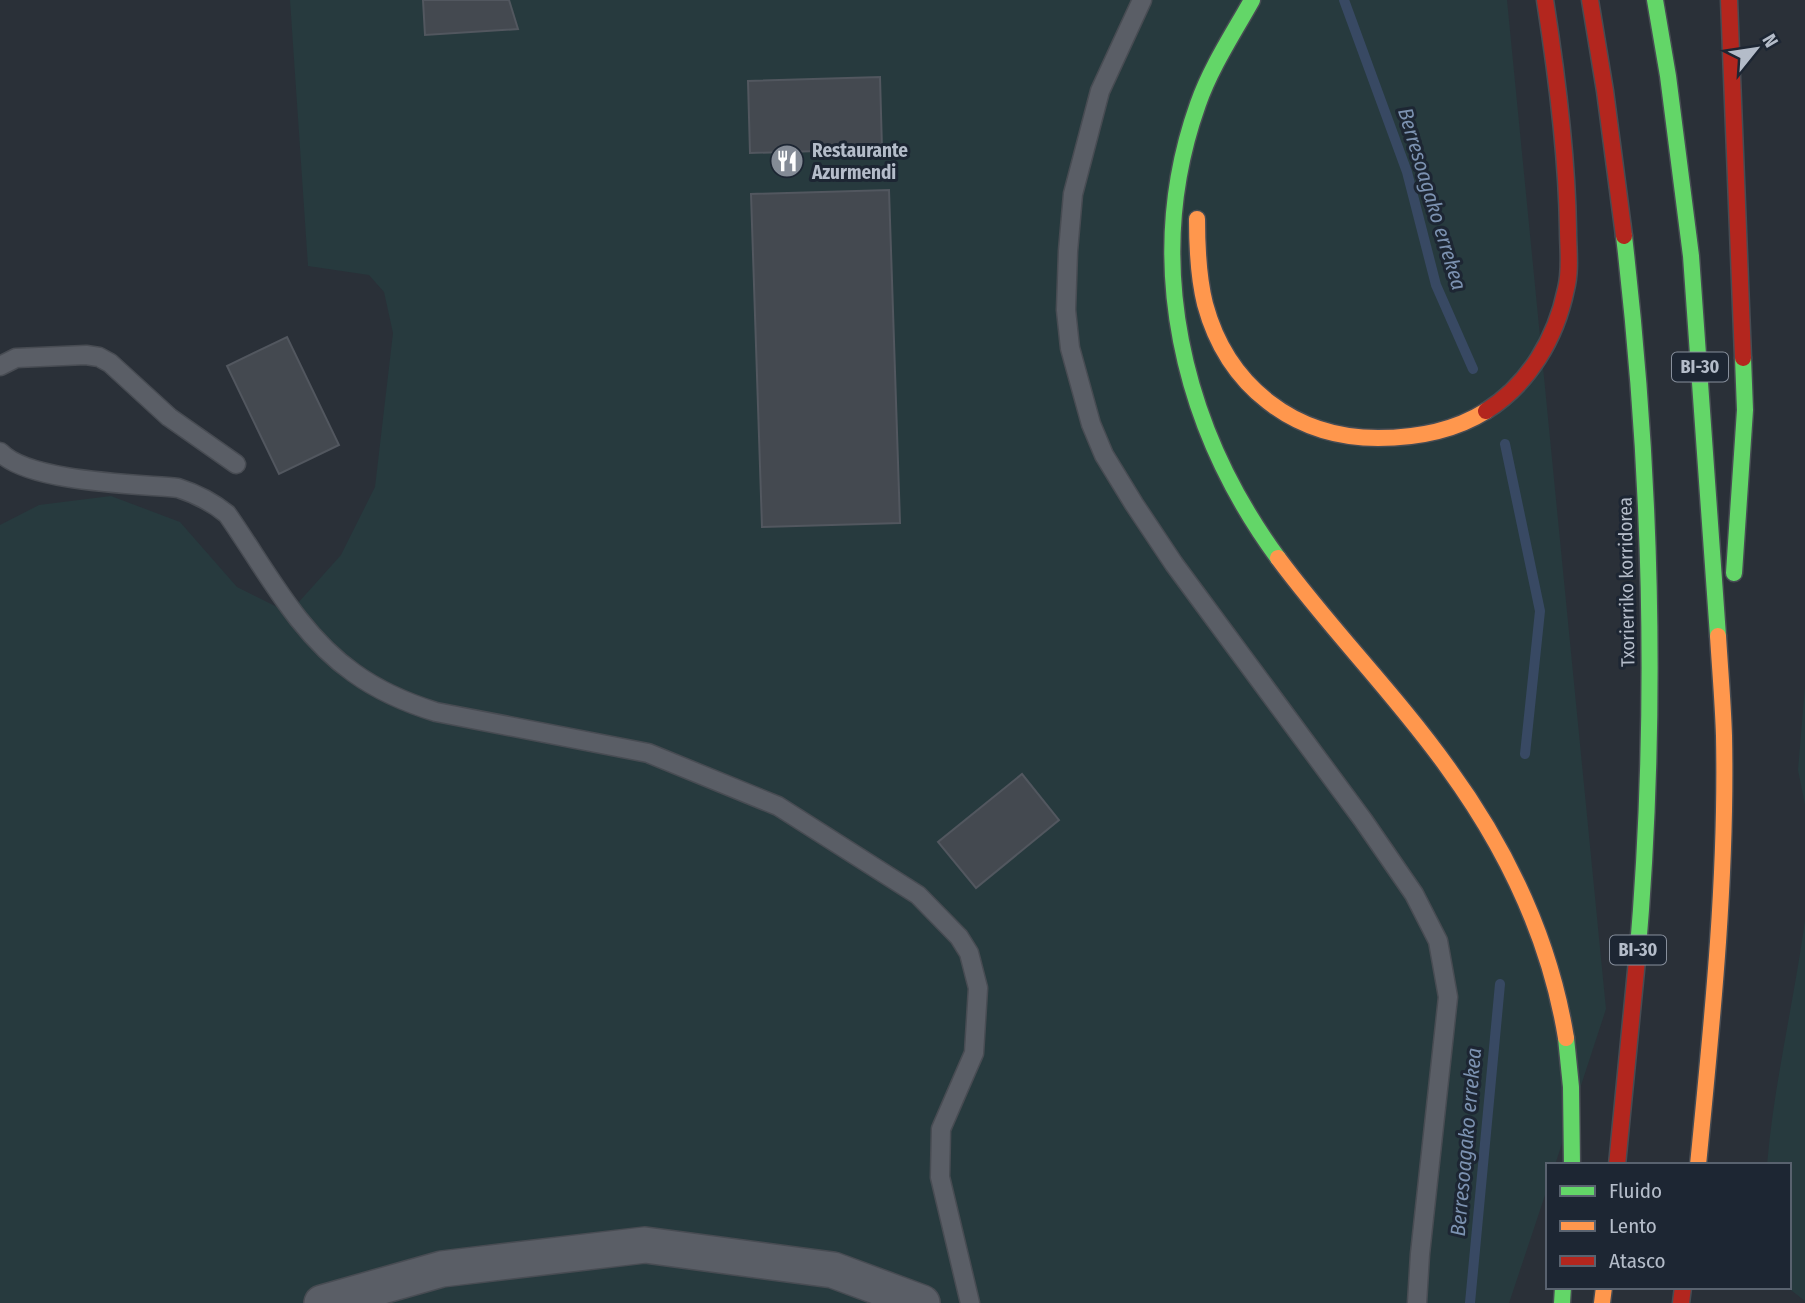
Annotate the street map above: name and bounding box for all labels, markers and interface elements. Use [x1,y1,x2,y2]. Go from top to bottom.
north arrow [1721,14,1791,84]
text: N [1757,30,1783,51]
water label: Berresoagako errekea [1392,105,1472,293]
place label: Restaurante Azurmendi [811,139,908,184]
restaurant icon: Restaurante Azurmendi [768,142,806,180]
road number: BI-30 [1672,352,1728,382]
street label: Txorierriko korridorea [1614,497,1639,667]
road number: BI-30 [1610,936,1666,965]
water label: Berresoagako errekea [1445,1047,1487,1237]
legend [1546,1163,1791,1289]
text: Fluido [1609,1178,1662,1204]
text: Lento [1609,1213,1657,1239]
text: Atasco [1609,1248,1666,1274]

